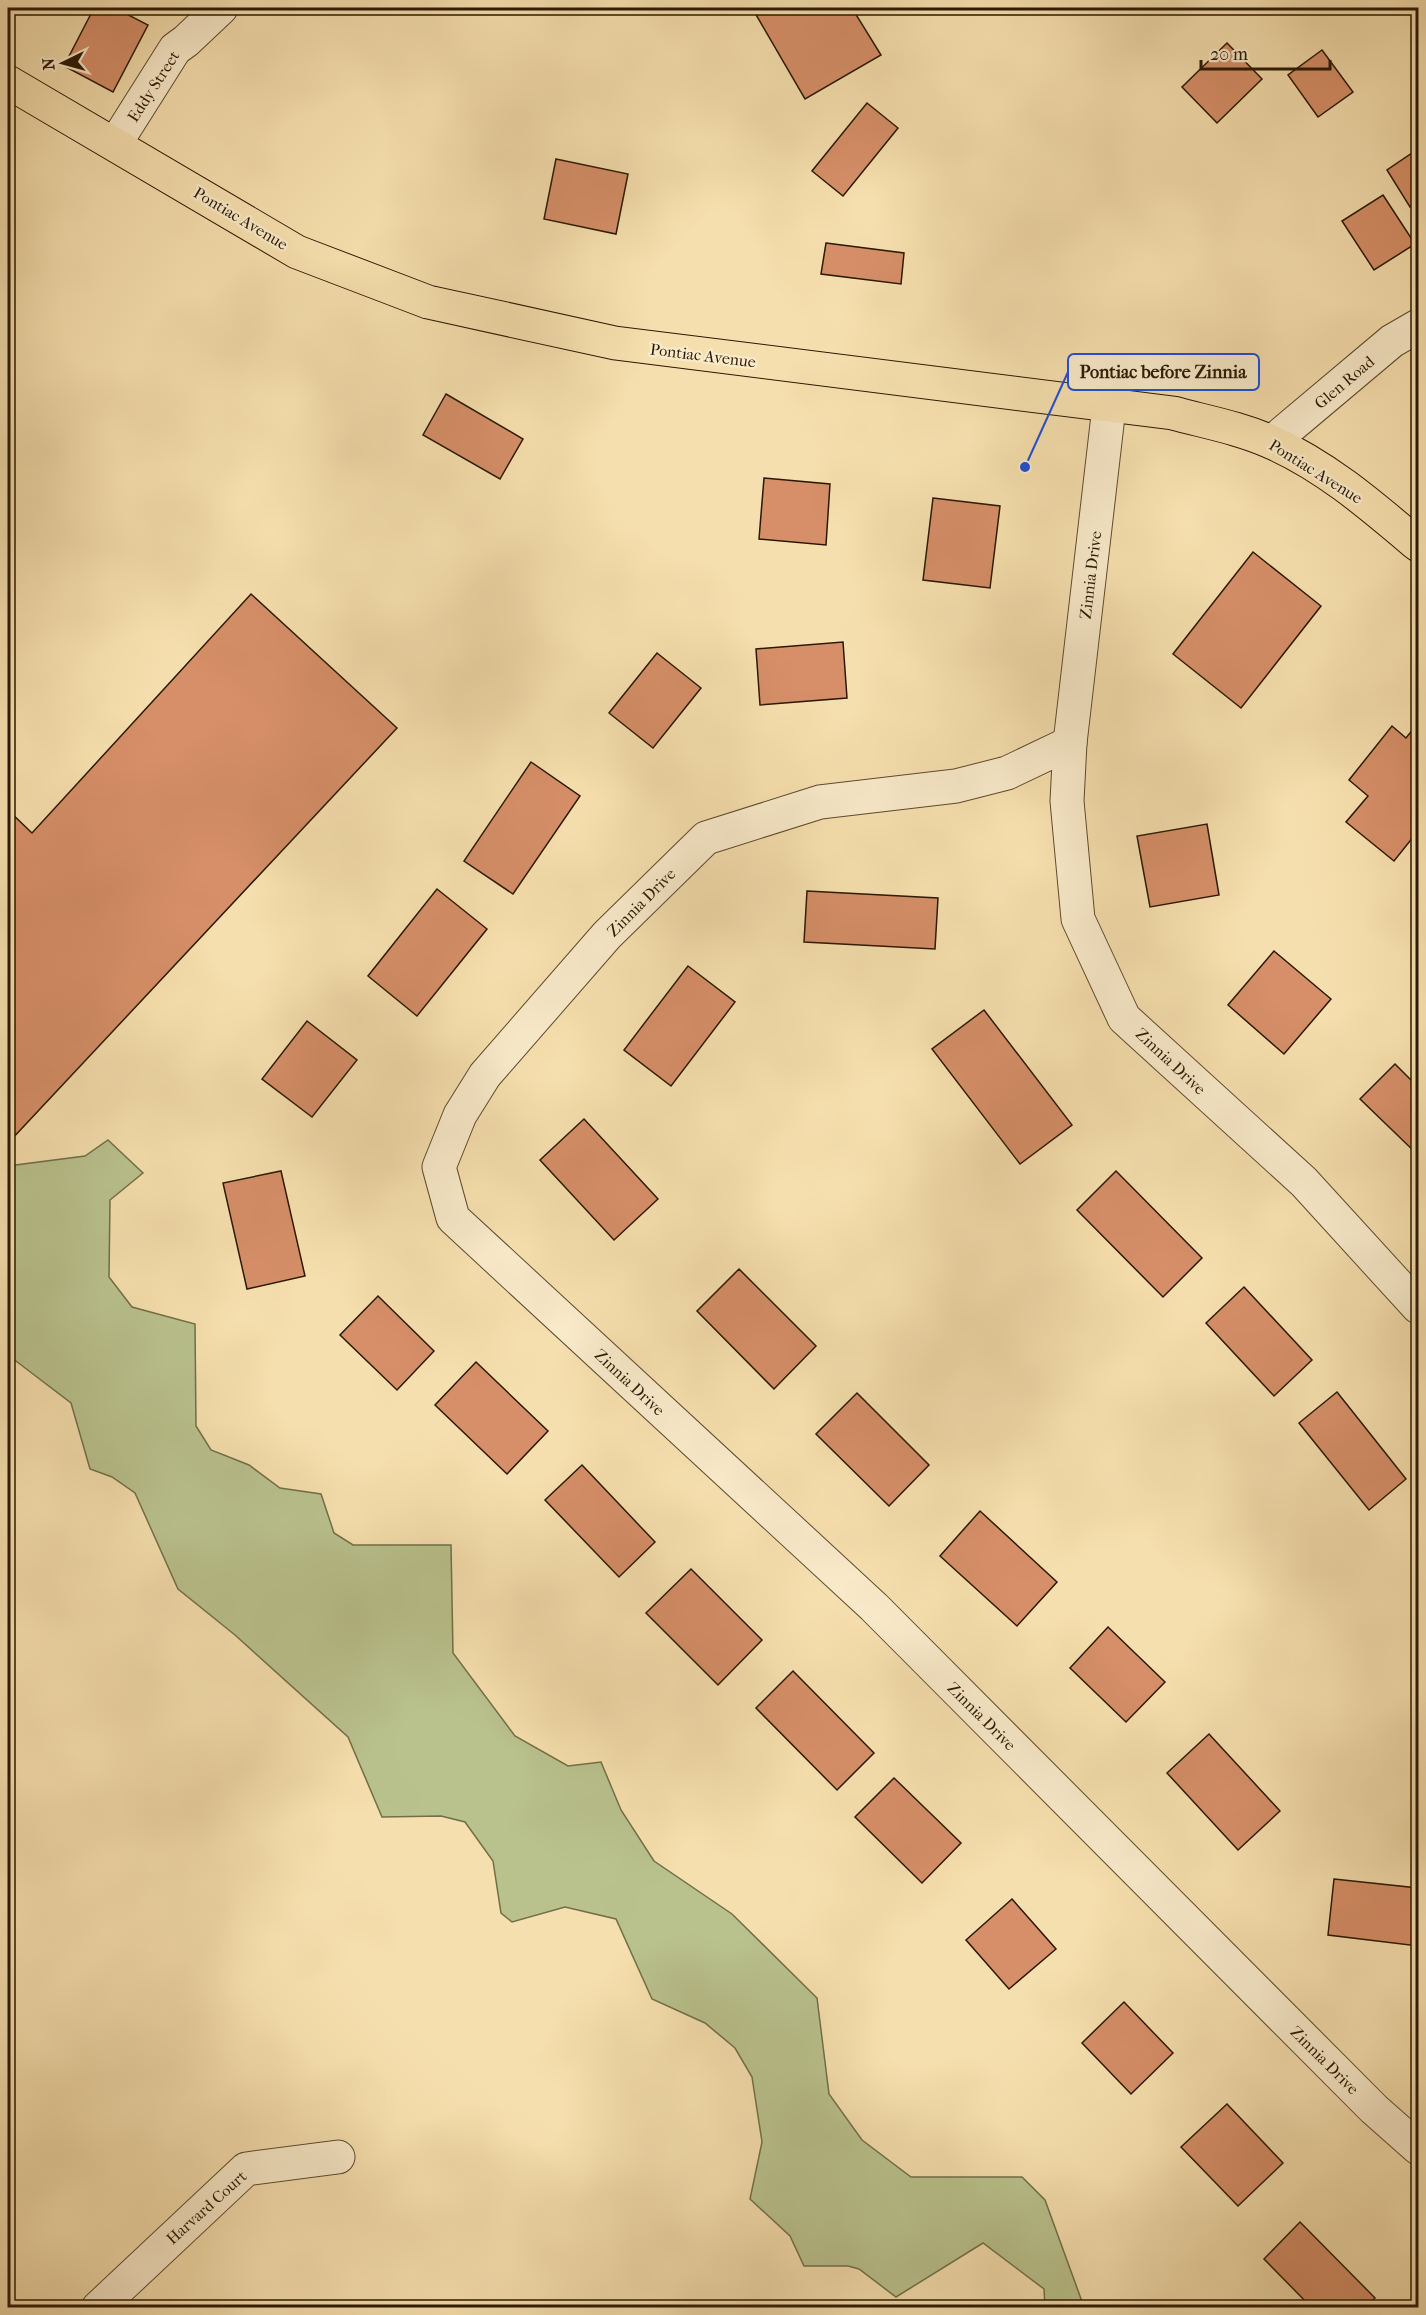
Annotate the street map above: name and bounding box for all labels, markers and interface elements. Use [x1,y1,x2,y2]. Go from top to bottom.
north arrow [33,33,93,93]
scale bar [1201,33,1330,71]
text: 20 m [1210,44,1248,65]
street label: Eddy Street [123,47,184,125]
text: N [38,57,59,71]
street label: Pontiac Avenue [190,183,291,254]
street label: Pontiac Avenue [649,340,757,371]
street label: Glen Road [1311,352,1378,413]
callout: Pontiac before Zinnia [1068,354,1259,390]
text: Pontiac before Zinnia [1080,362,1247,383]
street label: Pontiac Avenue [1266,435,1366,508]
street label: Zinnia Drive [1076,530,1105,620]
street label: Zinnia Drive [603,864,680,940]
street label: Zinnia Drive [1132,1024,1210,1099]
street label: Zinnia Drive [591,1345,669,1420]
street label: Zinnia Drive [944,1678,1020,1755]
street label: Zinnia Drive [1287,2022,1363,2099]
street label: Harvard Court [162,2166,251,2248]

